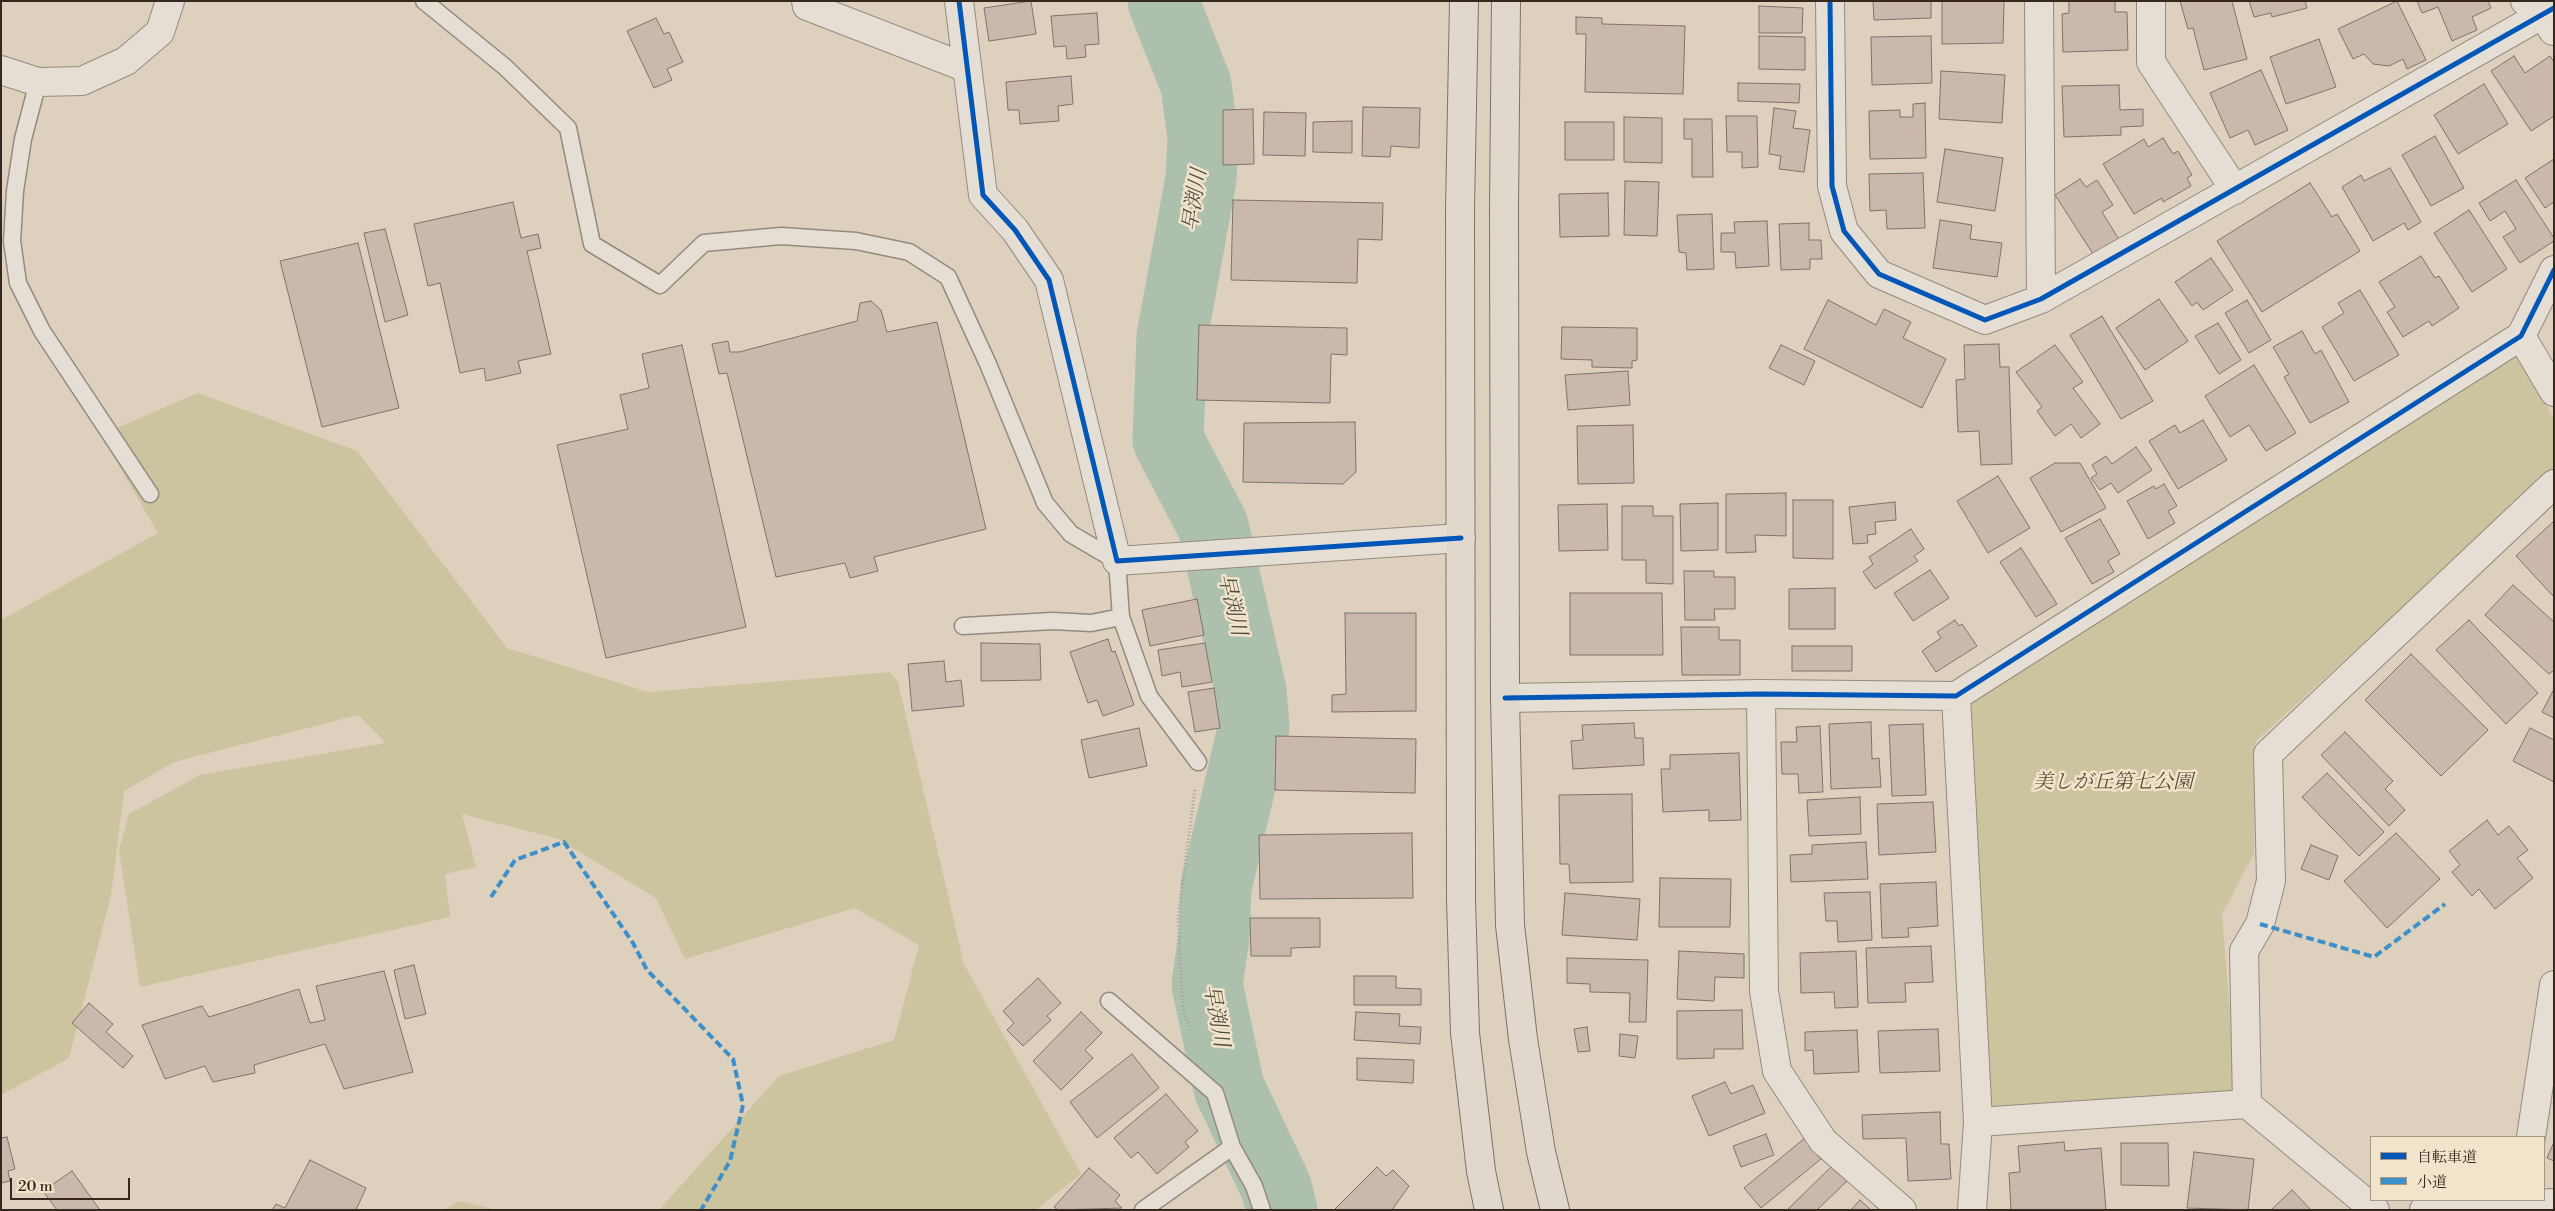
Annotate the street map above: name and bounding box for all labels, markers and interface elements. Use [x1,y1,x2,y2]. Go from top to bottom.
water label: 早渕川 [1179,167,1213,233]
water label: 早渕川 [1212,571,1250,639]
park label: 美しが丘第七公園 [2033,771,2193,795]
water label: 早渕川 [1197,983,1233,1049]
legend [2370,1136,2545,1201]
text: 自転車道 [2417,1148,2477,1167]
scale bar [12,1168,132,1200]
text: 小道 [2417,1173,2447,1192]
text: 20 m [18,1177,53,1196]

